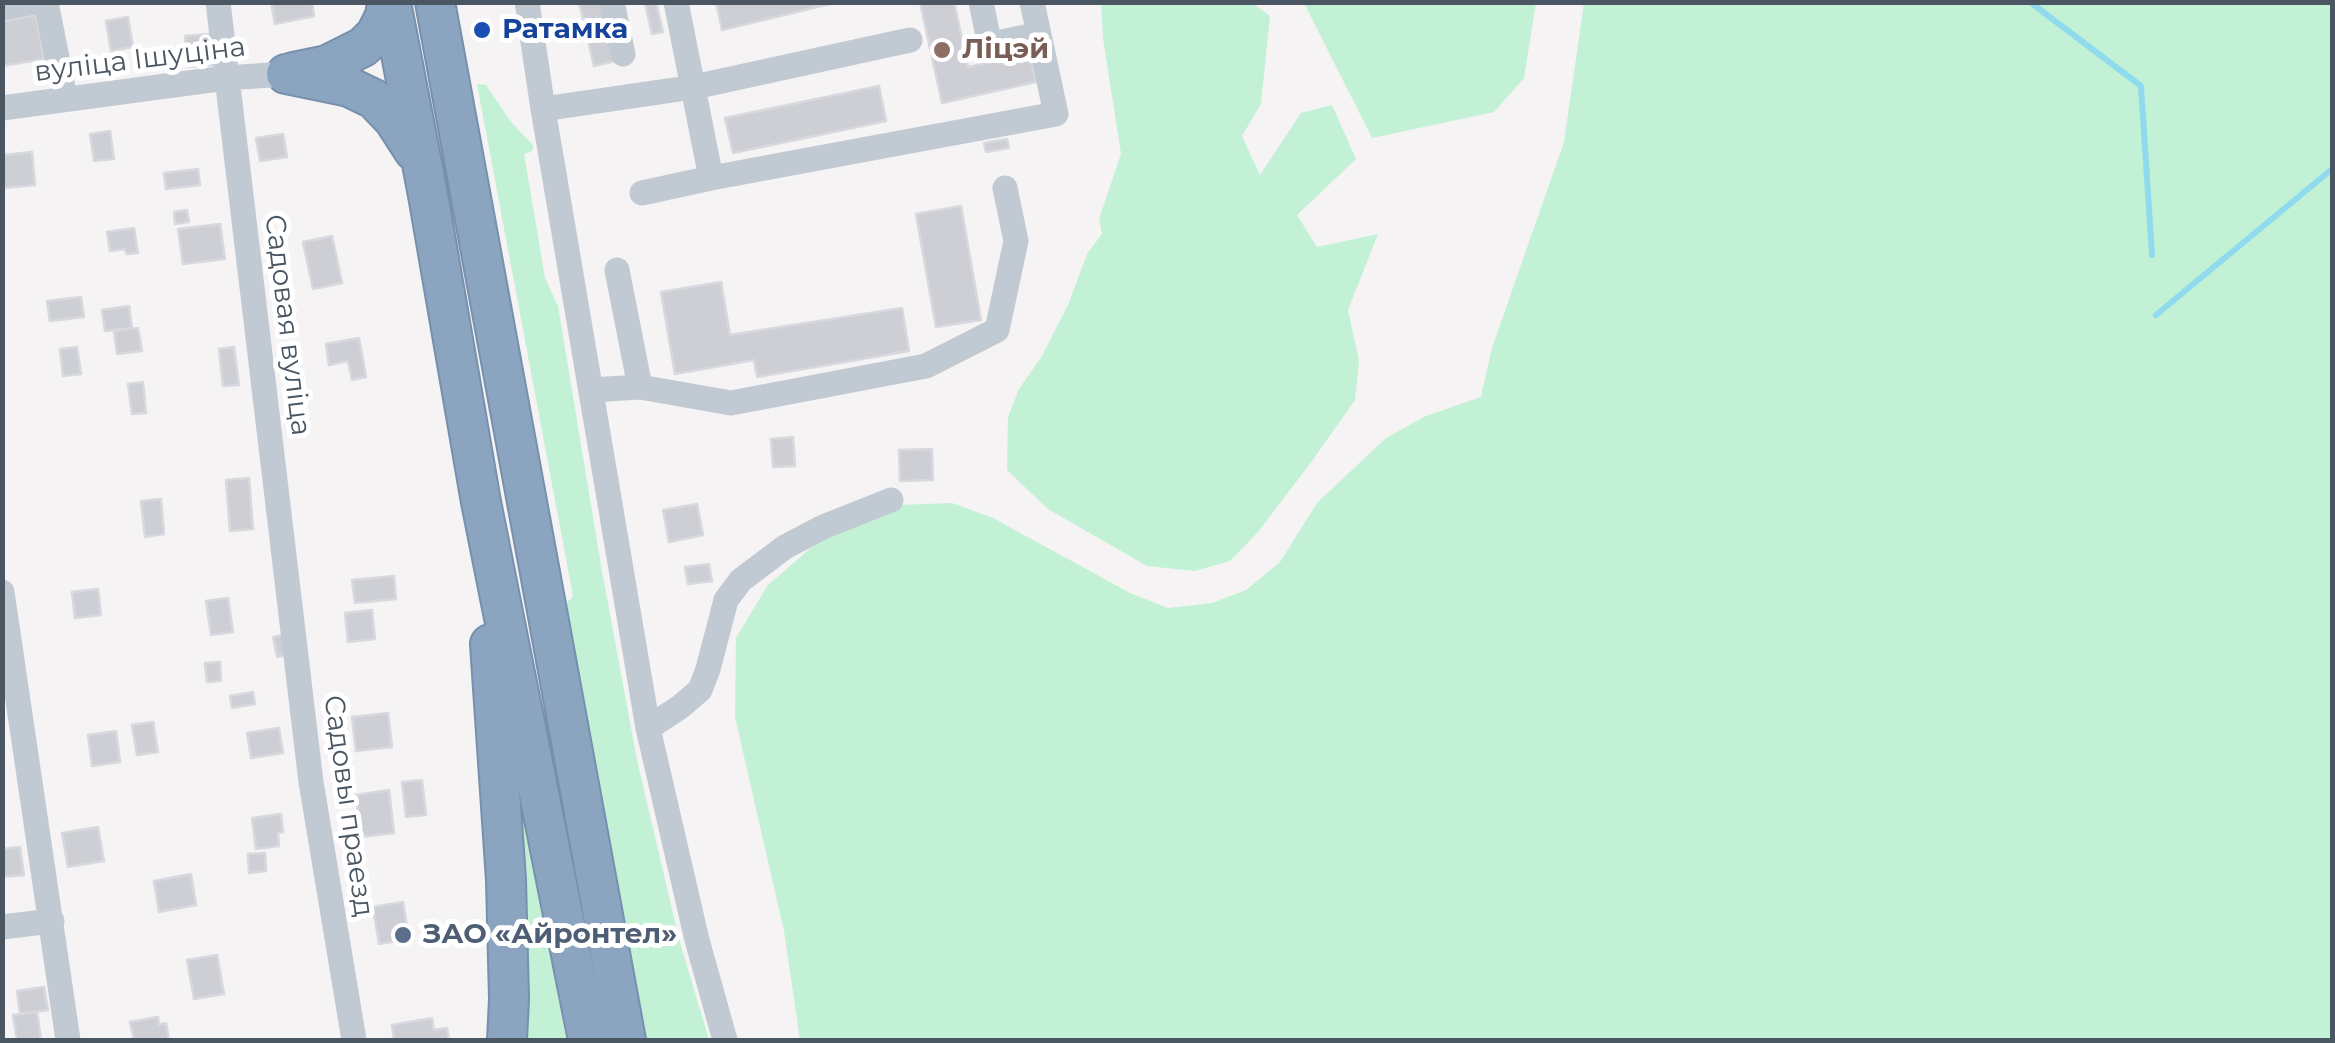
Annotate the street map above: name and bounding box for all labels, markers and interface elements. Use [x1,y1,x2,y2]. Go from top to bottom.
place label: Ратамка [502,13,628,47]
marker: Ратамка [471,19,493,41]
street label: вуліца Ішуціна [33,30,247,90]
place label: Ліцэй [962,33,1049,67]
marker: Ліцэй [931,39,953,61]
street label: Садовая вуліца [257,212,317,438]
street label: Садовы праезд [316,693,380,919]
place label: ЗАО «Айронтел» [423,918,677,952]
marker: ЗАО «Айронтел» [392,924,414,946]

